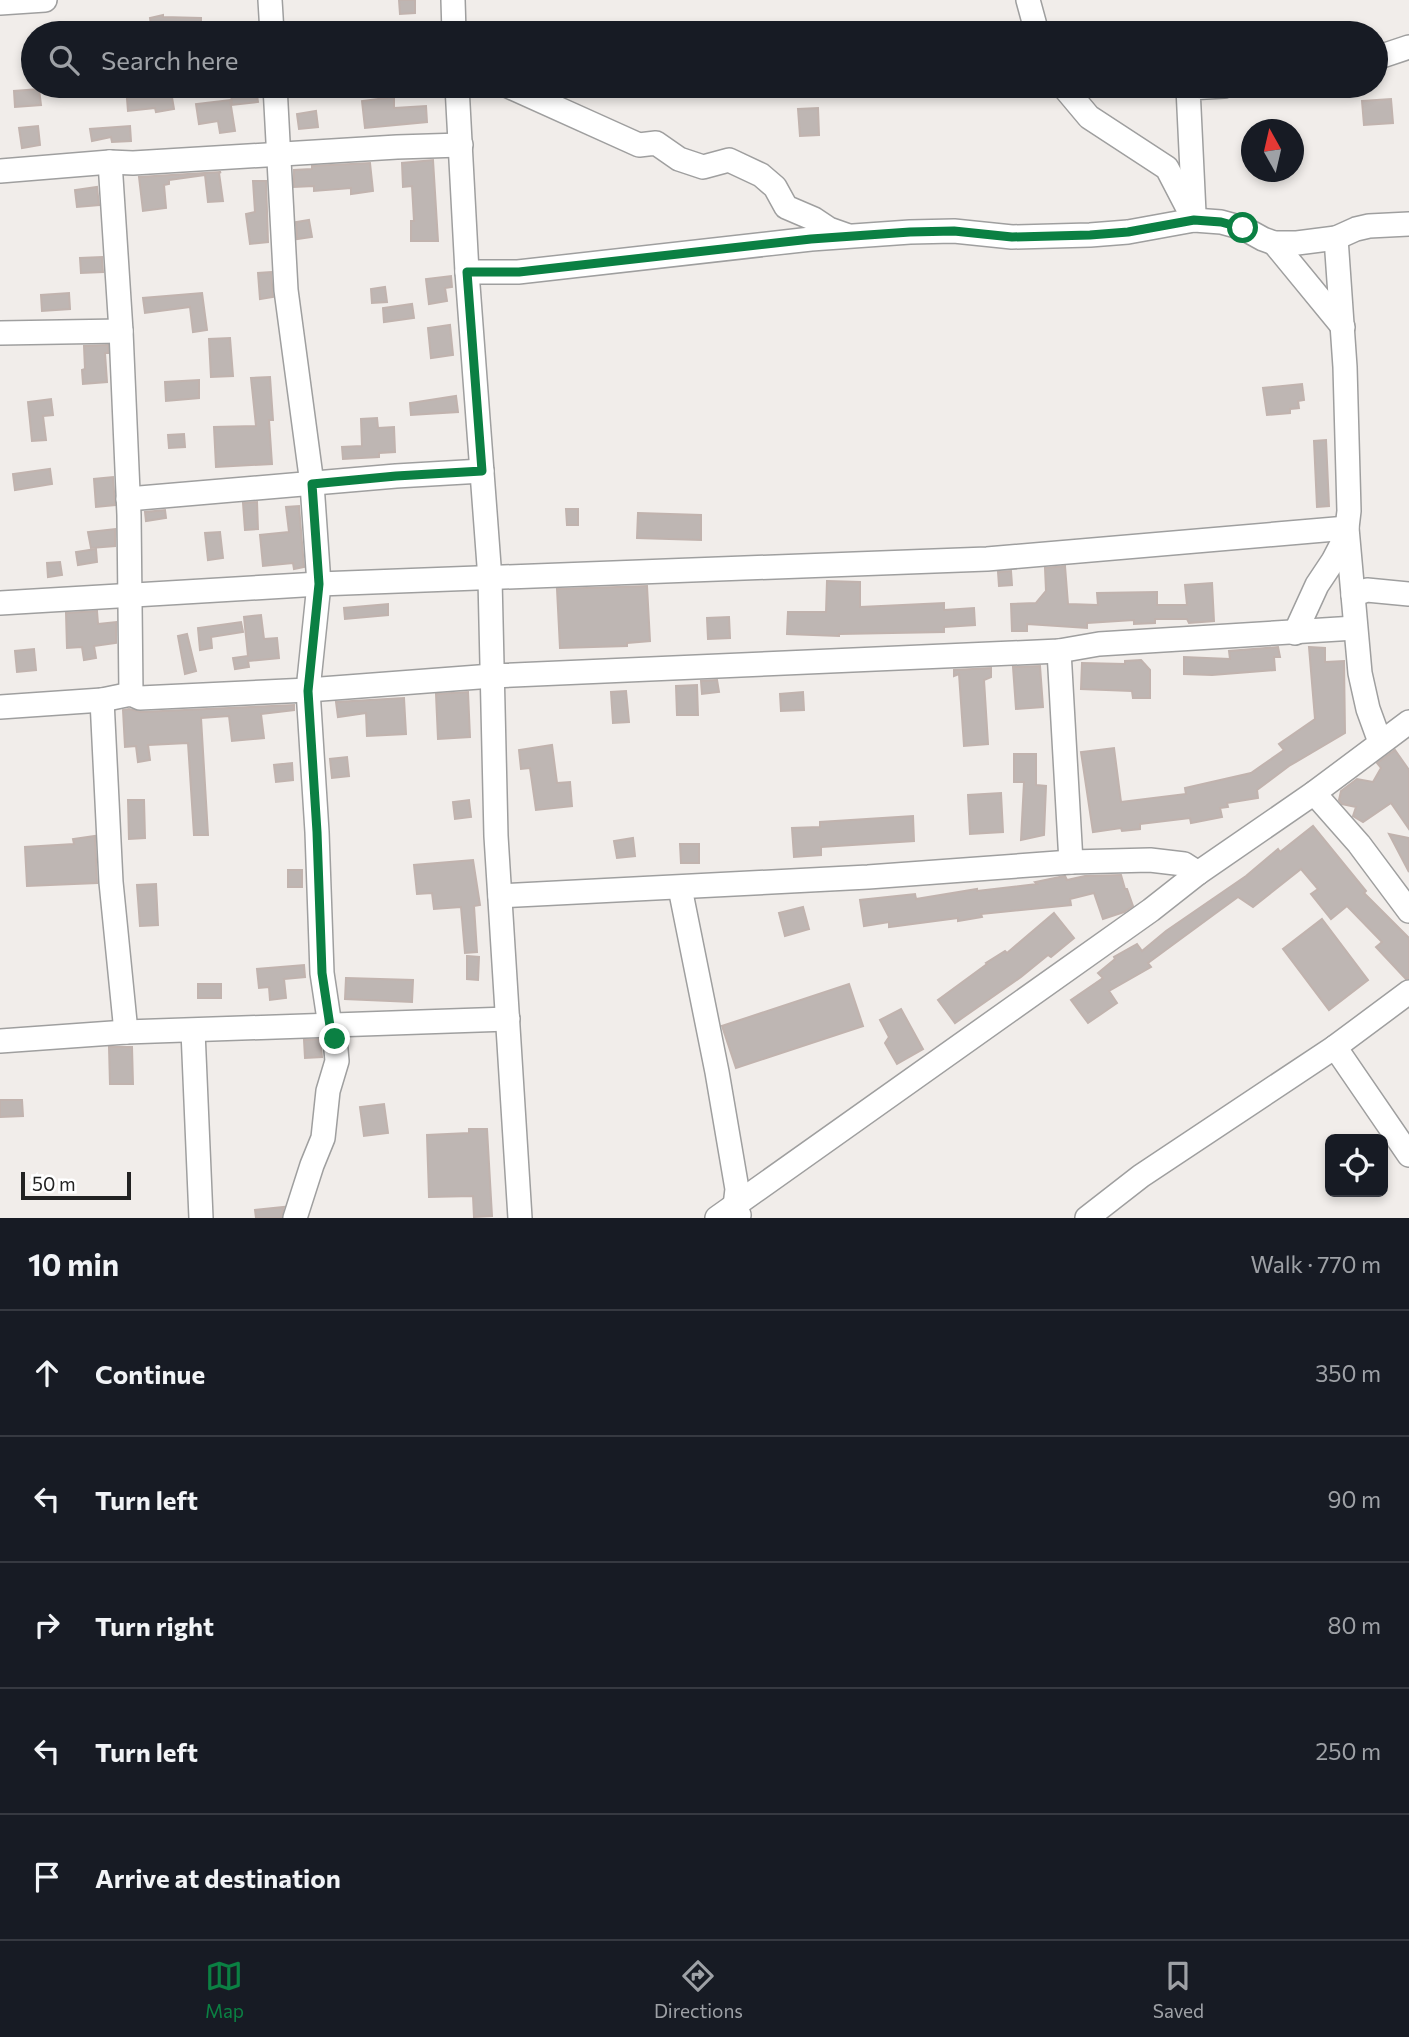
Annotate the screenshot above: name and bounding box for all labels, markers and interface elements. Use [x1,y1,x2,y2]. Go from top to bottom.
search box [21,21,1388,98]
icon: search [45,41,83,79]
text: Search here [101,44,239,75]
north arrow [1241,119,1304,182]
route start [1227,212,1258,243]
route end [319,1023,350,1054]
map controls [1325,1134,1388,1197]
button: locate [1325,1134,1388,1197]
scale bar [21,1169,131,1201]
text: 50 m [32,1172,76,1195]
text: 10 min [28,1245,119,1282]
text: Walk · 770 m [1250,1250,1381,1278]
icon: ahead [28,1354,66,1392]
text: Continue [95,1358,205,1389]
text: 350 m [1315,1359,1381,1387]
icon: left [28,1480,66,1518]
text: Turn left [95,1484,198,1515]
text: 90 m [1328,1485,1381,1513]
icon: right [28,1606,66,1644]
text: Turn right [95,1610,214,1641]
text: 80 m [1328,1611,1381,1639]
icon: left [28,1732,66,1770]
text: Turn left [95,1736,198,1767]
text: 250 m [1316,1737,1381,1765]
icon: arrive [28,1858,66,1896]
text: Arrive at destination [95,1862,341,1893]
tab: Map [205,1957,244,2022]
tab: Directions [654,1957,743,2022]
tab: Saved [1153,1957,1204,2022]

